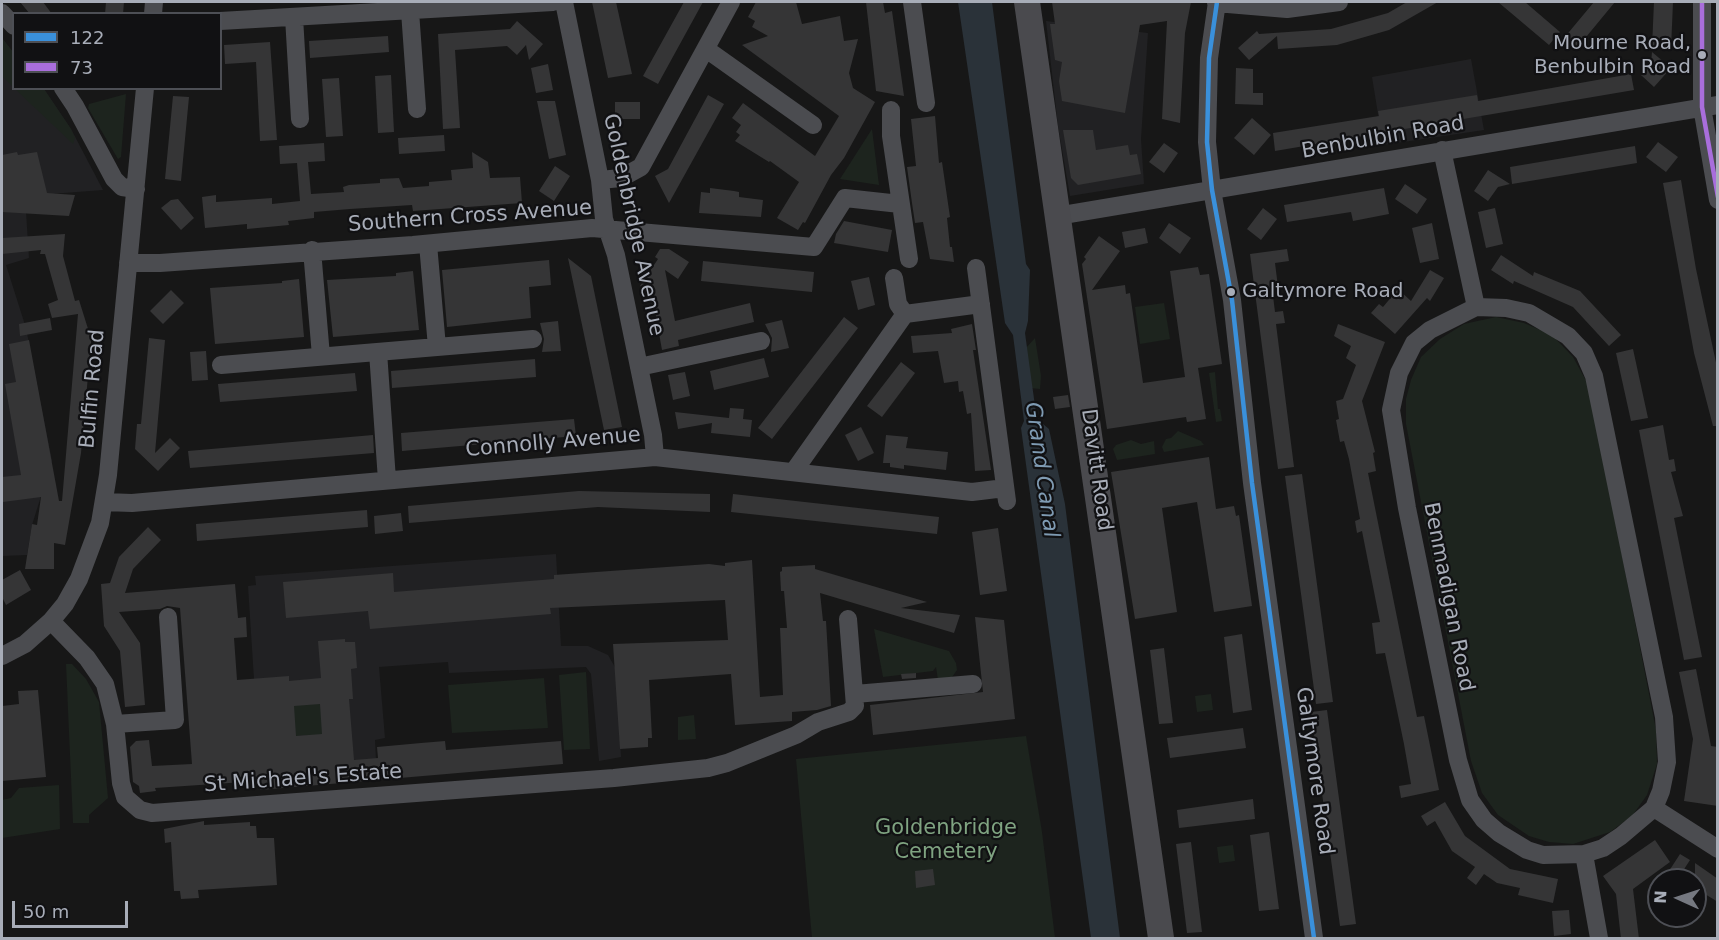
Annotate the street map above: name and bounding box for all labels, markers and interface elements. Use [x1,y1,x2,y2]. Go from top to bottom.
legend [12,12,222,90]
text: 122 [70,27,104,48]
place label: Mourne Road, Benbulbin Road [1534,32,1691,79]
marker: Mourne Road, Benbulbin Road [1696,49,1708,61]
text: 73 [70,57,93,78]
street label: Benbulbin Road [1300,111,1466,165]
street label: Goldenbridge Avenue [597,112,669,338]
street label: Southern Cross Avenue [347,196,593,238]
place label: Galtymore Road [1242,280,1403,304]
marker: Galtymore Road [1225,286,1237,298]
street label: Bulfin Road [75,328,111,450]
water label: Grand Canal [1018,400,1064,540]
street label: Davitt Road [1075,407,1117,533]
street label: Connolly Avenue [464,423,642,463]
street label: Benmadigan Road [1417,500,1479,694]
street label: Galtymore Road [1290,685,1338,857]
street label: St Michael's Estate [203,760,403,798]
park label: Goldenbridge Cemetery [875,816,1017,866]
north arrow [1647,868,1707,928]
scale bar [15,889,130,927]
text: N [1651,890,1670,904]
text: 50 m [23,901,69,922]

